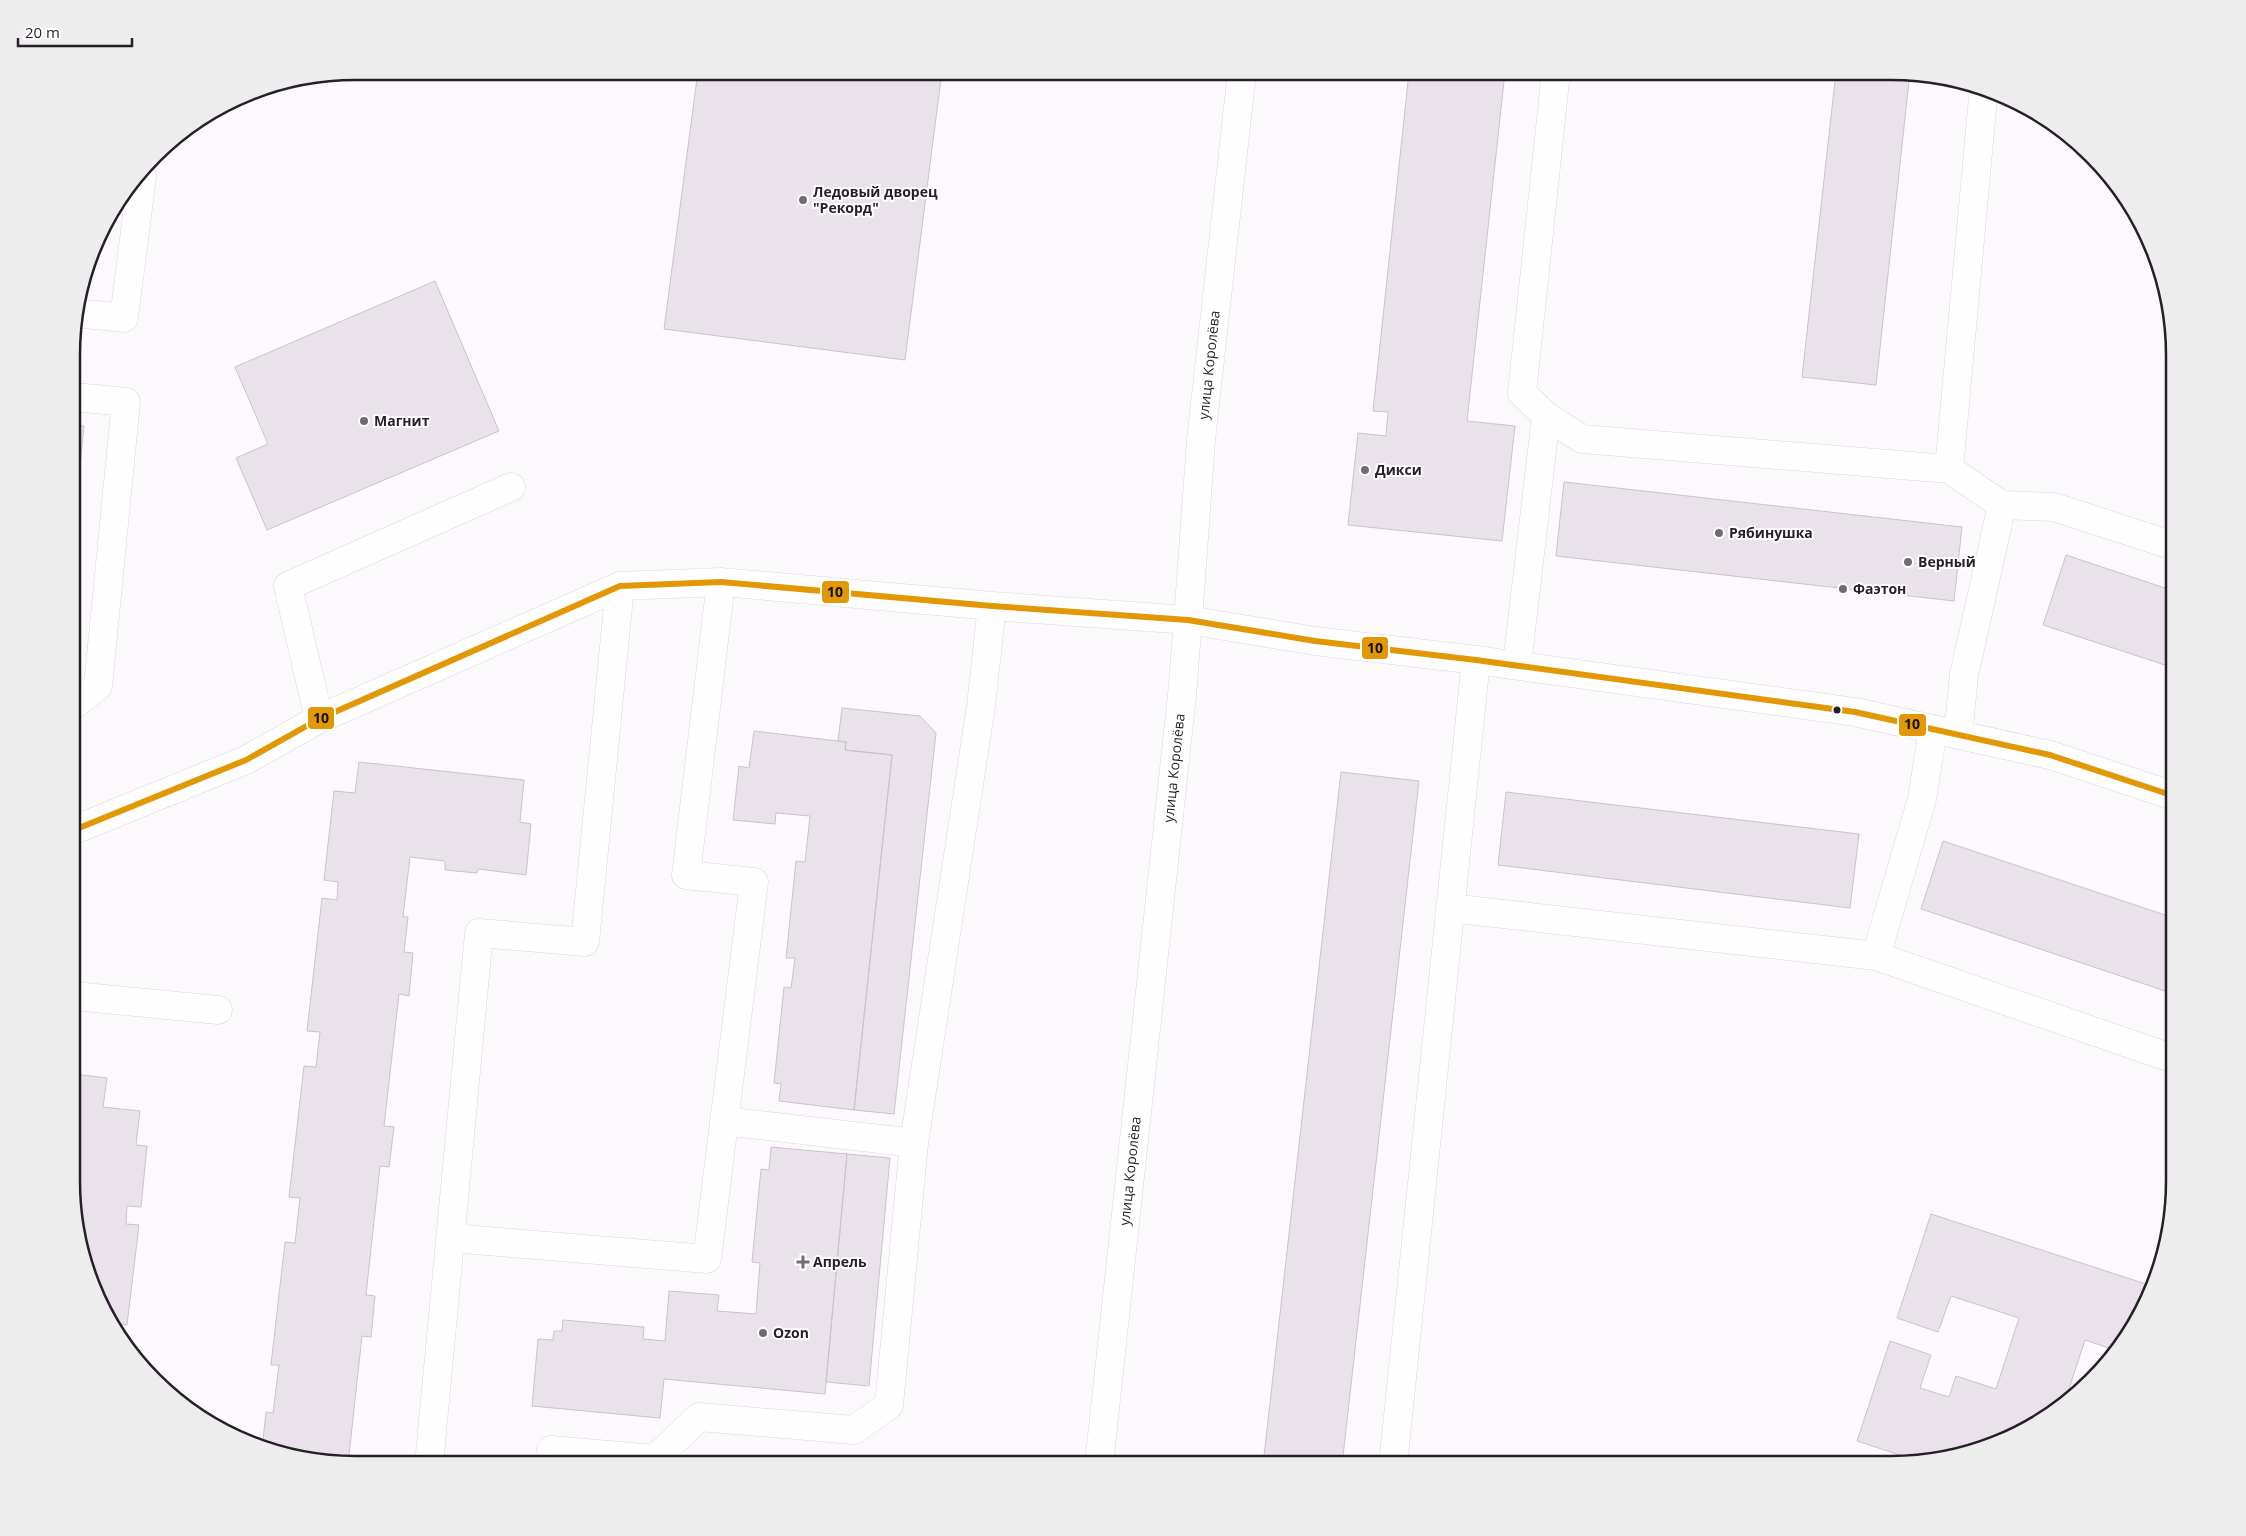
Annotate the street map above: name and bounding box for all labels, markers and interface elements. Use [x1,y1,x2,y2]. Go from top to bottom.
scale bar [18,15,131,47]
text: 20 m [25,22,60,42]
place label: Ледовый дворец "Рекорд" [813,182,938,217]
marker: Ледовый дворец "Рекорд" [797,194,809,206]
street label: улица Королёва [1193,309,1224,421]
place label: Магнит [374,411,430,430]
marker: Магнит [358,415,370,427]
place label: Дикси [1375,460,1422,479]
marker: Дикси [1359,464,1371,476]
place label: Рябинушка [1729,523,1813,542]
marker: Рябинушка [1713,527,1725,539]
place label: Верный [1918,552,1976,571]
marker: Верный [1902,556,1914,568]
place label: Фаэтон [1853,579,1906,598]
line badge: 10 [821,580,850,604]
text: 10 [827,582,843,601]
marker: Фаэтон [1837,583,1849,595]
line badge: 10 [1361,636,1389,660]
text: 10 [1367,638,1383,657]
unlabelled marker [1832,705,1842,715]
line badge: 10 [307,706,335,730]
text: 10 [313,708,329,727]
street label: улица Королёва [1158,712,1189,824]
line badge: 10 [1898,713,1927,737]
text: 10 [1904,714,1920,733]
street label: улица Королёва [1114,1115,1145,1227]
place label: Апрель [813,1252,867,1271]
marker: Апрель [797,1256,809,1268]
place label: Ozon [773,1323,809,1342]
marker: Ozon [757,1327,769,1339]

